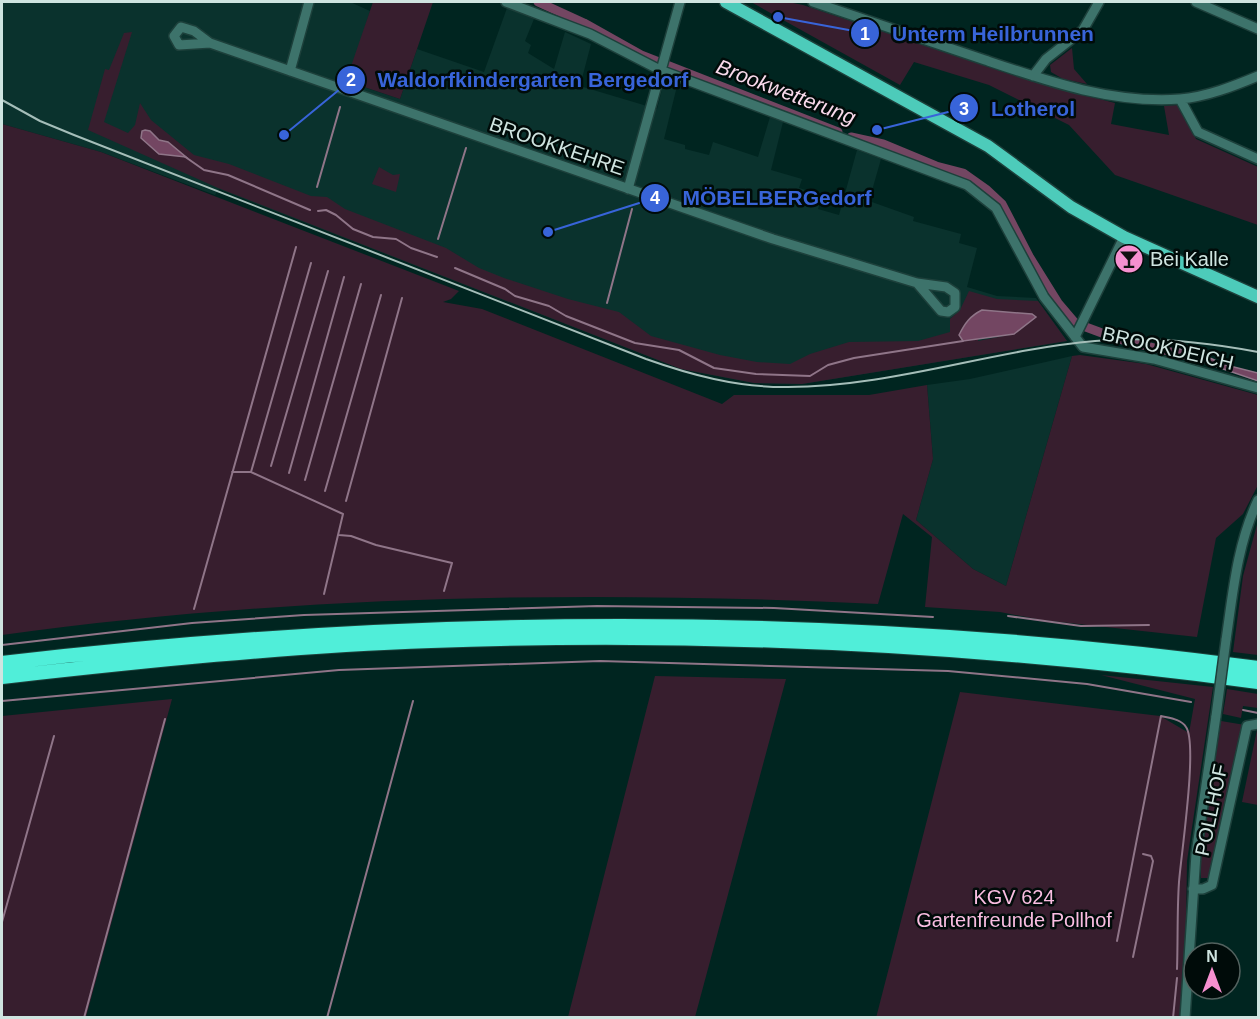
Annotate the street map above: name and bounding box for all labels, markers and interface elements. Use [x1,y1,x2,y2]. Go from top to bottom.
callout: Unterm Heilbrunnen [850,14,1106,53]
text: Unterm Heilbrunnen [892,22,1094,45]
text: 1 [860,24,870,44]
water label: Brookwetterung [713,54,859,129]
callout: Waldorfkindergarten Bergedorf [336,60,700,99]
text: Waldorfkindergarten Bergedorf [378,68,689,91]
text: 2 [346,70,356,90]
callout: Lotherol [949,89,1087,128]
text: Lotherol [991,97,1075,120]
text: 3 [959,99,969,119]
street label: BROOKKEHRE [487,113,627,179]
callout: MÖBELBERGedorf [640,178,883,217]
text: MÖBELBERGedorf [683,186,873,209]
text: 4 [650,188,660,208]
bar icon: Bei Kalle [1113,243,1145,275]
place label: Bei Kalle [1150,248,1229,270]
street label: BROOKDEICH [1100,322,1236,374]
street label: POLLHOF [1191,762,1231,858]
park label: KGV 624 Gartenfreunde Pollhof [916,886,1112,931]
north arrow [1182,941,1242,1001]
text: N [1206,948,1218,965]

